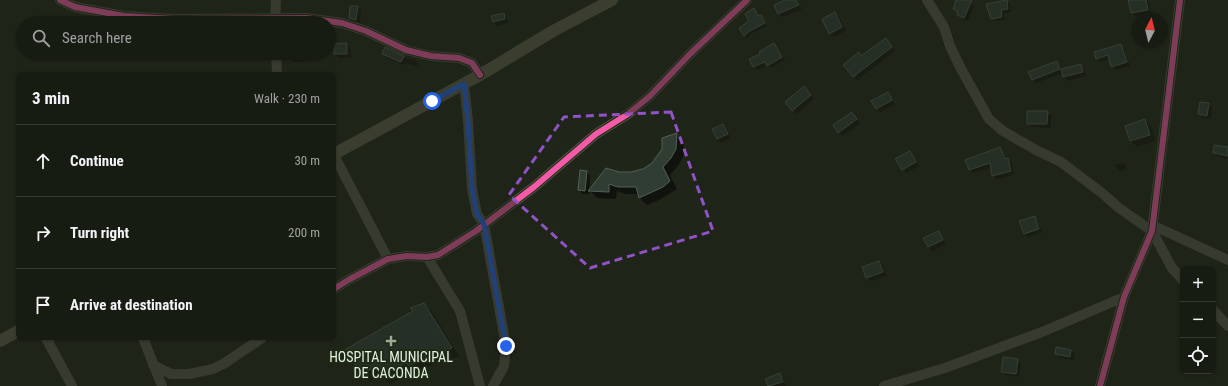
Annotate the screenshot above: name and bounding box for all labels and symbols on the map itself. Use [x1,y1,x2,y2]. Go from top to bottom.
north arrow [1132,12,1168,48]
route start [423,92,441,110]
marker: HOSPITAL MUNICIPAL DE CACONDA [385,335,397,347]
route end [497,337,515,355]
place label: HOSPITAL MUNICIPAL DE CACONDA [329,349,453,381]

